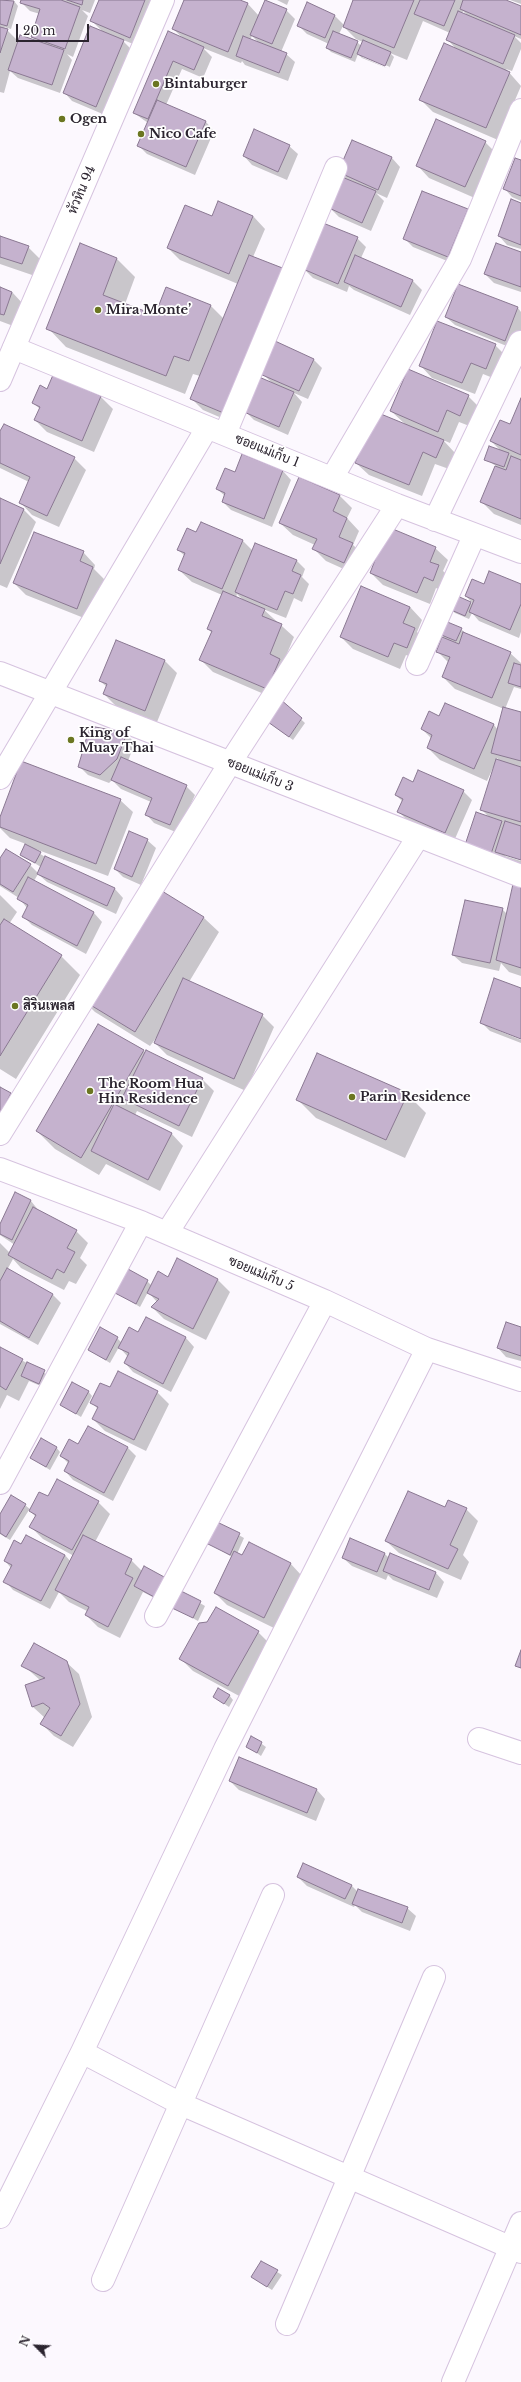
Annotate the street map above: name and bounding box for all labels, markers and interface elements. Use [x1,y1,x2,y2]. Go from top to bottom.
scale bar [18,16,91,42]
text: 20 m [23,23,55,38]
place label: Bintaburger [164,76,247,92]
marker: Bintaburger [151,79,161,89]
place label: Ogen [70,111,107,127]
marker: Ogen [57,114,67,124]
place label: Nico Cafe [149,126,216,142]
marker: Nico Cafe [136,129,146,139]
street label: หัวหิน 94 [65,163,99,217]
place label: Mira Monte’ [106,302,191,318]
marker: Mira Monte’ [93,305,103,315]
street label: ซอยแม่เก็บ 1 [233,431,301,471]
place label: King of Muay Thai [79,725,154,756]
marker: King of Muay Thai [66,735,76,745]
street label: ซอยแม่เก็บ 3 [225,755,295,795]
place label: สิรินเพลส [23,998,75,1014]
marker: สิรินเพลส [10,1001,20,1011]
place label: The Room Hua Hin Residence [98,1076,203,1107]
marker: The Room Hua Hin Residence [85,1086,95,1096]
place label: Parin Residence [360,1089,471,1105]
marker: Parin Residence [347,1092,357,1102]
street label: ซอยแม่เก็บ 5 [226,1253,296,1295]
north arrow [16,2326,56,2366]
text: N [17,2334,34,2349]

